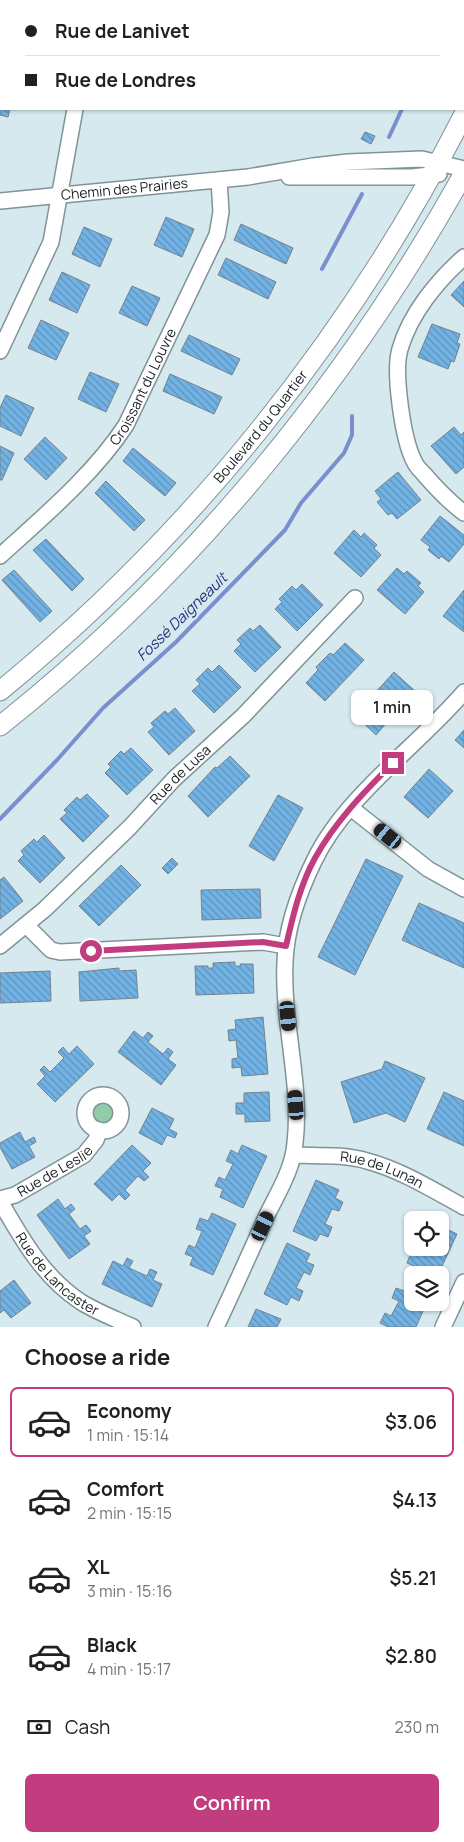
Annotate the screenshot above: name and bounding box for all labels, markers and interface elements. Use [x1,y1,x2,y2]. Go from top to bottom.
text: Rue de Lanivet [55,18,190,44]
text: Rue de Londres [55,67,196,93]
street label: Chemin des Prairies [60,173,189,204]
street label: Croissant du Louvre [105,325,180,449]
street label: Boulevard du Quartier [209,366,311,487]
water label: Fossé Daigneault [132,566,233,665]
callout: 1 min [352,690,434,726]
text: 1 min [373,696,411,718]
street label: Rue de Lusa [145,740,214,808]
route end [382,752,404,774]
car [371,821,404,851]
route start [80,940,102,962]
car [278,1000,297,1032]
car [287,1089,304,1121]
street label: Rue de Leslie [13,1142,97,1201]
street label: Rue de Lunan [339,1146,427,1192]
car [249,1209,276,1243]
map controls [404,1211,449,1311]
button: locate [404,1211,449,1256]
street label: Rue de Lancaster [12,1228,102,1319]
button: layers [404,1266,449,1311]
text: Choose a ride [25,1342,170,1372]
text: Economy [87,1398,171,1424]
icon: car [27,1400,72,1445]
text: $3.06 [385,1409,437,1435]
text: 1 min · 15:14 [87,1424,169,1446]
text: Comfort [87,1476,164,1502]
icon: car [27,1478,72,1523]
text: $4.13 [392,1487,437,1513]
text: 2 min · 15:15 [87,1502,172,1524]
text: XL [87,1554,110,1580]
icon: car [27,1556,72,1601]
text: $5.21 [390,1565,437,1591]
text: 3 min · 15:16 [87,1580,172,1602]
text: Black [87,1632,136,1658]
icon: car [27,1634,72,1679]
text: $2.80 [385,1643,437,1669]
text: 4 min · 15:17 [87,1658,171,1680]
icon: cash [25,1713,53,1741]
text: Cash [65,1714,110,1740]
text: 230 m [395,1716,439,1738]
button: Confirm [25,1774,439,1832]

